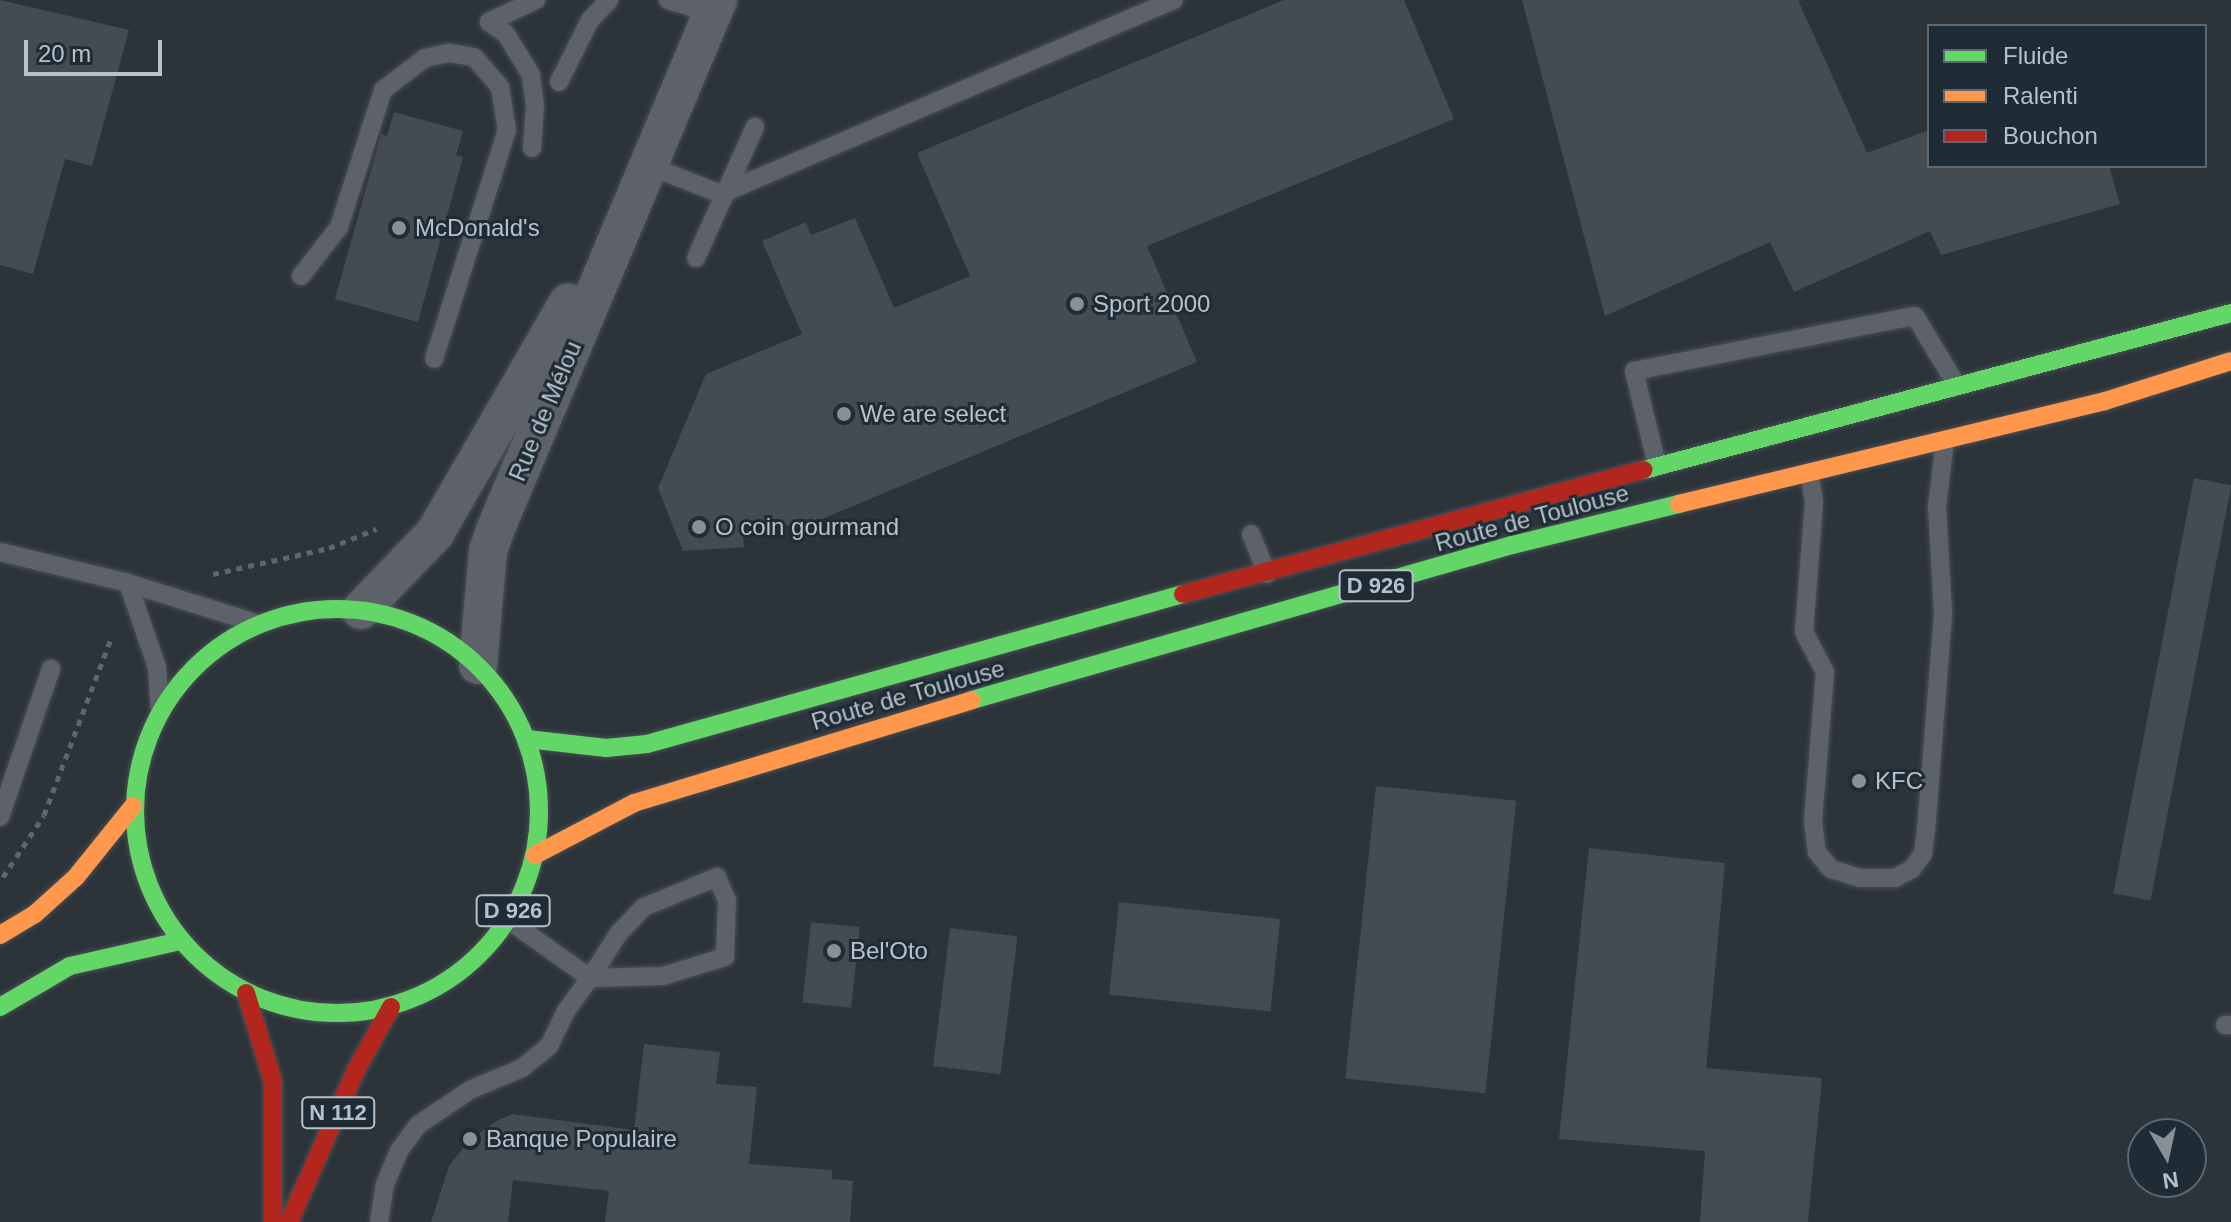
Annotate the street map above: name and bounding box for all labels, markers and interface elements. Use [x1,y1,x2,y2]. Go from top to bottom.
scale bar [28,24,166,74]
legend [1927,24,2207,168]
text: 20 m [38,40,91,67]
text: Fluide [2003,42,2068,69]
text: Ralenti [2003,82,2078,109]
text: Bouchon [2003,122,2098,149]
place label: McDonald's [415,214,540,242]
marker: McDonald's [390,219,408,237]
place label: Sport 2000 [1093,290,1210,318]
marker: Sport 2000 [1068,295,1086,313]
street label: Rue de Mélou [503,337,587,485]
place label: We are select [860,400,1006,428]
marker: We are select [835,405,853,423]
street label: Route de Toulouse [1432,478,1632,558]
place label: O coin gourmand [715,513,899,541]
marker: O coin gourmand [690,518,708,536]
road number: D 926 [1338,568,1414,604]
street label: Route de Toulouse [808,654,1008,736]
place label: KFC [1875,767,1923,795]
marker: KFC [1850,772,1868,790]
road number: D 926 [475,893,551,929]
place label: Bel'Oto [850,937,928,965]
marker: Bel'Oto [825,942,843,960]
road number: N 112 [300,1095,376,1131]
north arrow [2127,1118,2207,1198]
place label: Banque Populaire [486,1125,677,1153]
marker: Banque Populaire [461,1130,479,1148]
text: N [2161,1167,2180,1194]

